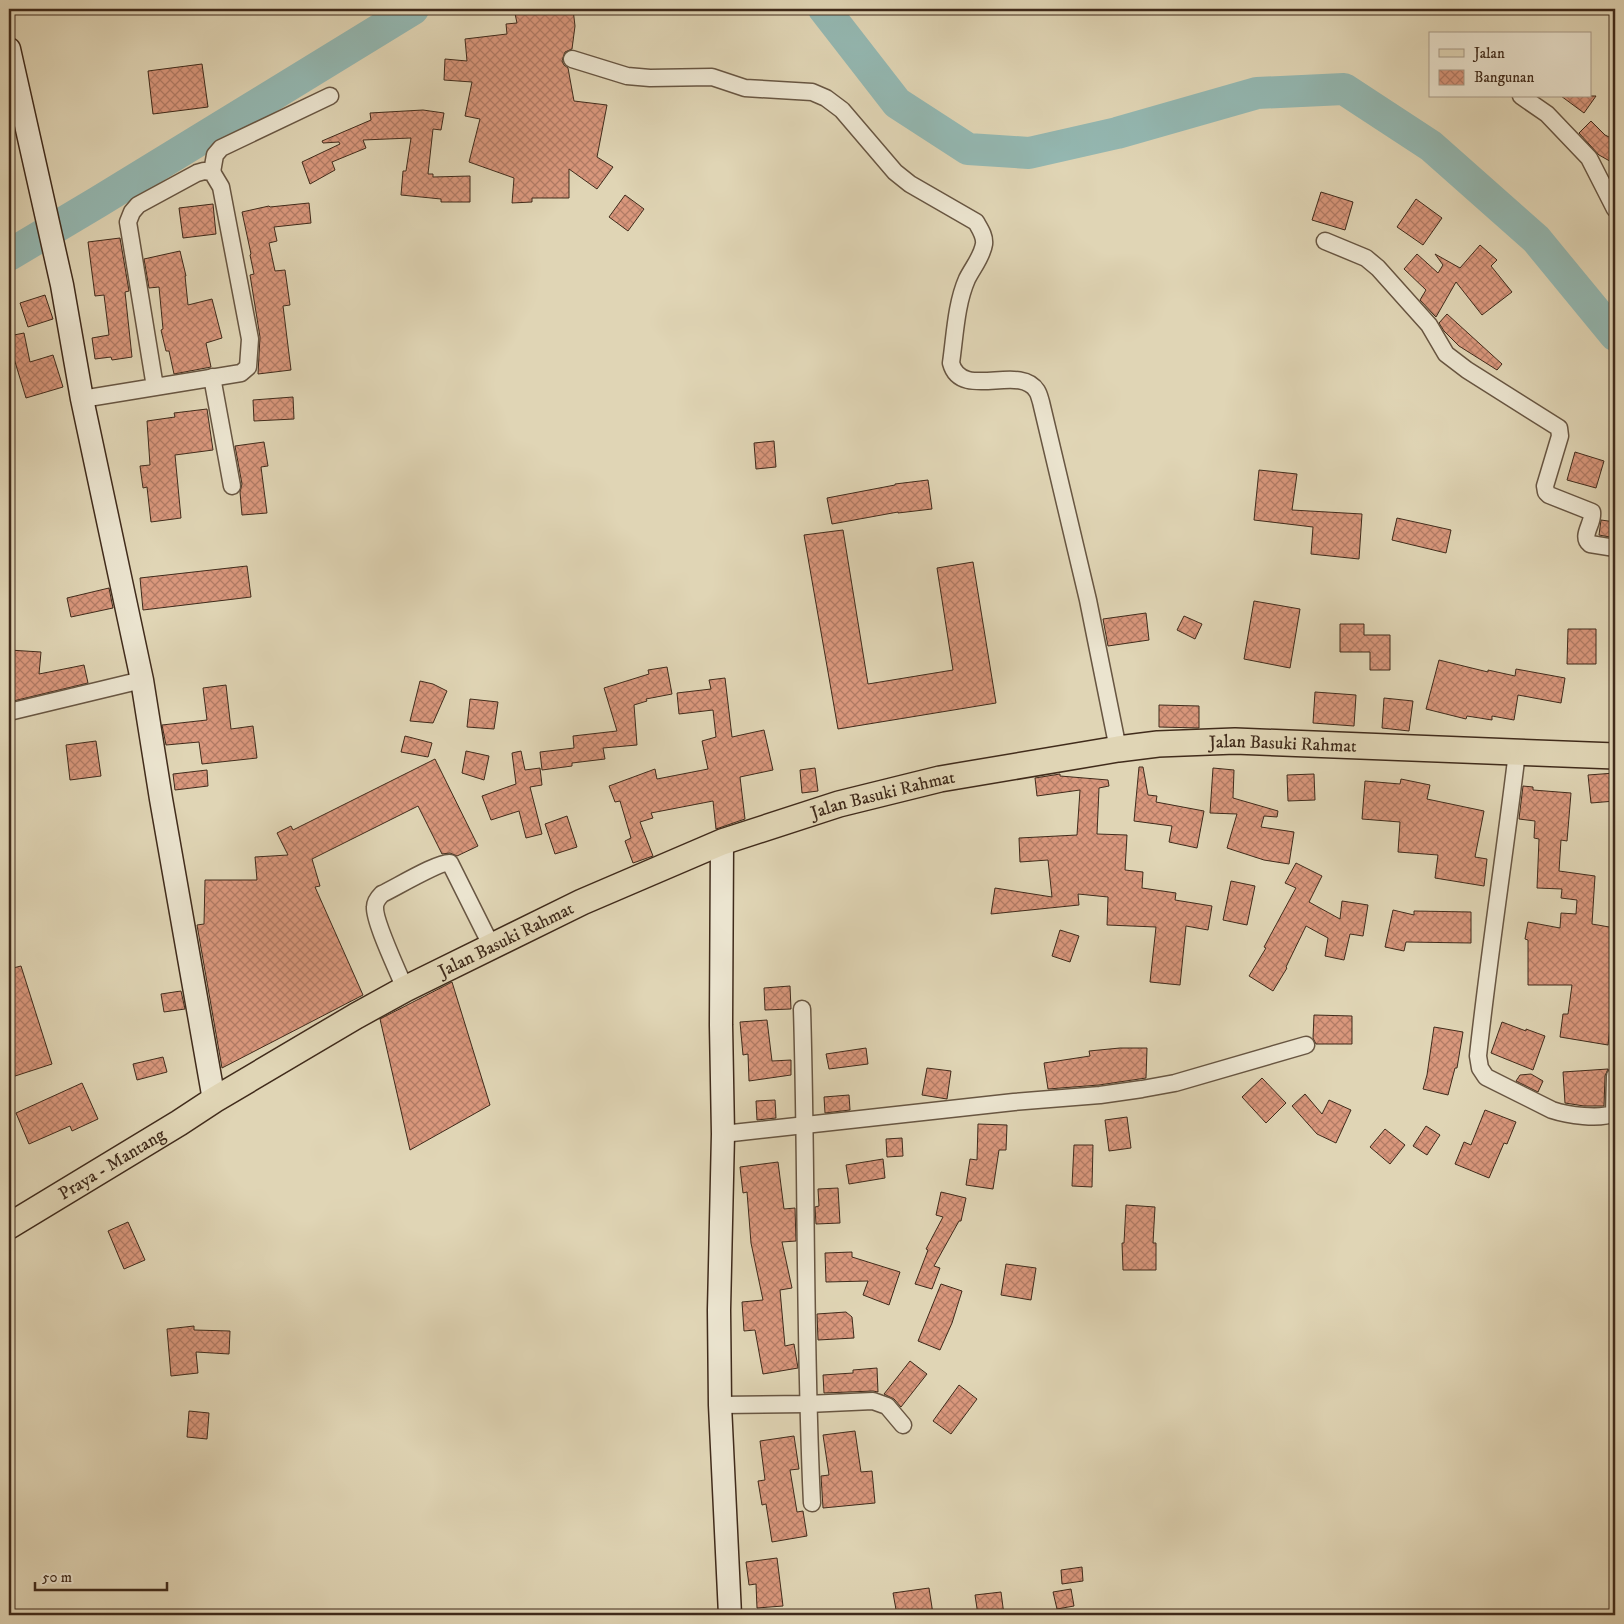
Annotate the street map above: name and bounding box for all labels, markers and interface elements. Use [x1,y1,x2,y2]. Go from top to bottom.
legend [1429,32,1592,98]
text: Jalan [1472,44,1505,63]
text: Bangunan [1474,68,1534,87]
street label: Jalan Basuki Rahmat [1207,731,1357,758]
street label: Jalan Basuki Rahmat [806,767,957,825]
street label: Jalan Basuki Rahmat [433,898,578,984]
street label: Praya - Mantang [55,1124,170,1205]
scale bar [35,1559,168,1591]
text: 50 m [42,1568,72,1587]

